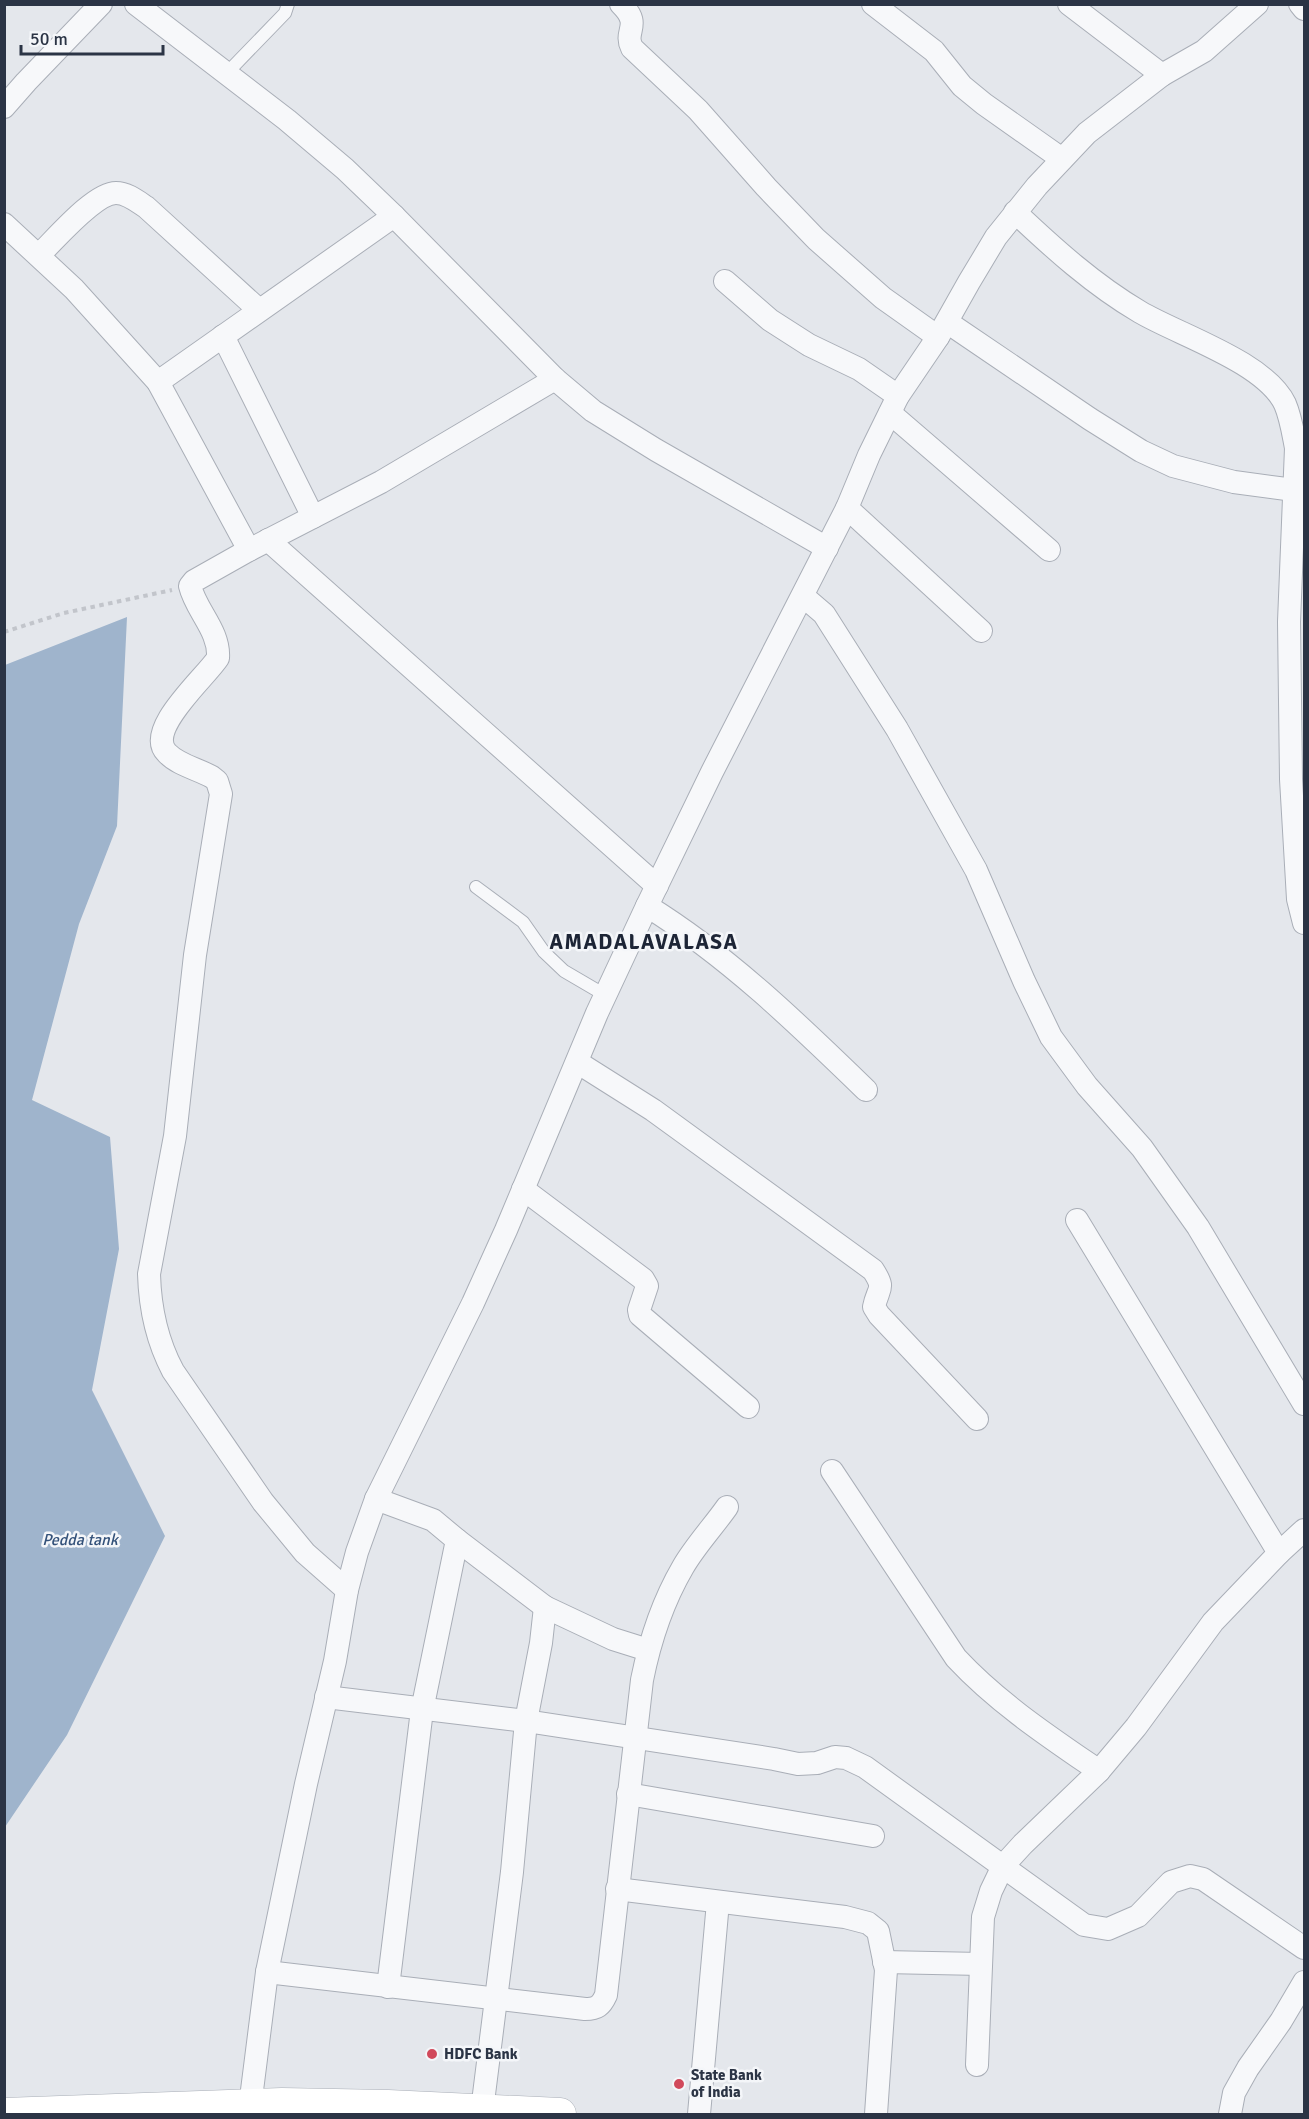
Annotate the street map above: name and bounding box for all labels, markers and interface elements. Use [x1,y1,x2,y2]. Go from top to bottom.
scale bar [21,18,164,56]
text: 50 m [30,28,68,50]
district label: AMADALAVALASA [550,929,738,955]
water label: Pedda tank [42,1530,120,1550]
place label: HDFC Bank [444,2045,518,2063]
marker: HDFC Bank [425,2047,439,2061]
place label: State Bank of India [691,2066,762,2101]
marker: State Bank of India [672,2077,686,2091]

